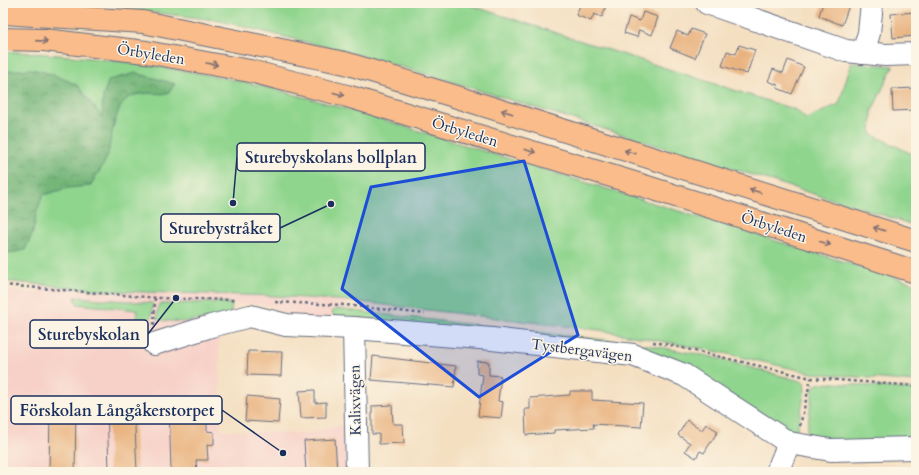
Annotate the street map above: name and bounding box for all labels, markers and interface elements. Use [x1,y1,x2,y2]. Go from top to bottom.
one-way arrow [35,37,48,44]
street label: Örbyleden [116,39,187,69]
one-way arrow [205,60,218,68]
one-way arrow [332,90,345,98]
one-way arrow [501,108,513,116]
street label: Örbyleden [429,112,501,152]
callout: Sturebyskolans bollplan [237,143,425,171]
text: Sturebyskolans bollplan [245,147,418,169]
one-way arrow [523,148,536,155]
one-way arrow [624,148,637,155]
one-way arrow [748,187,761,194]
street label: Örbyleden [738,207,810,247]
callout: Sturebystråket [161,214,280,242]
text: Sturebystråket [169,218,273,240]
one-way arrow [872,225,885,232]
one-way arrow [818,240,831,247]
callout: Sturebyskolan [30,320,148,348]
text: Sturebyskolan [38,324,141,346]
street label: Tystbergavägen [530,334,634,366]
street label: Kalixvägen [344,364,366,436]
callout: Förskolan Långåkerstorpet [11,396,222,424]
text: Förskolan Långåkerstorpet [20,400,215,422]

